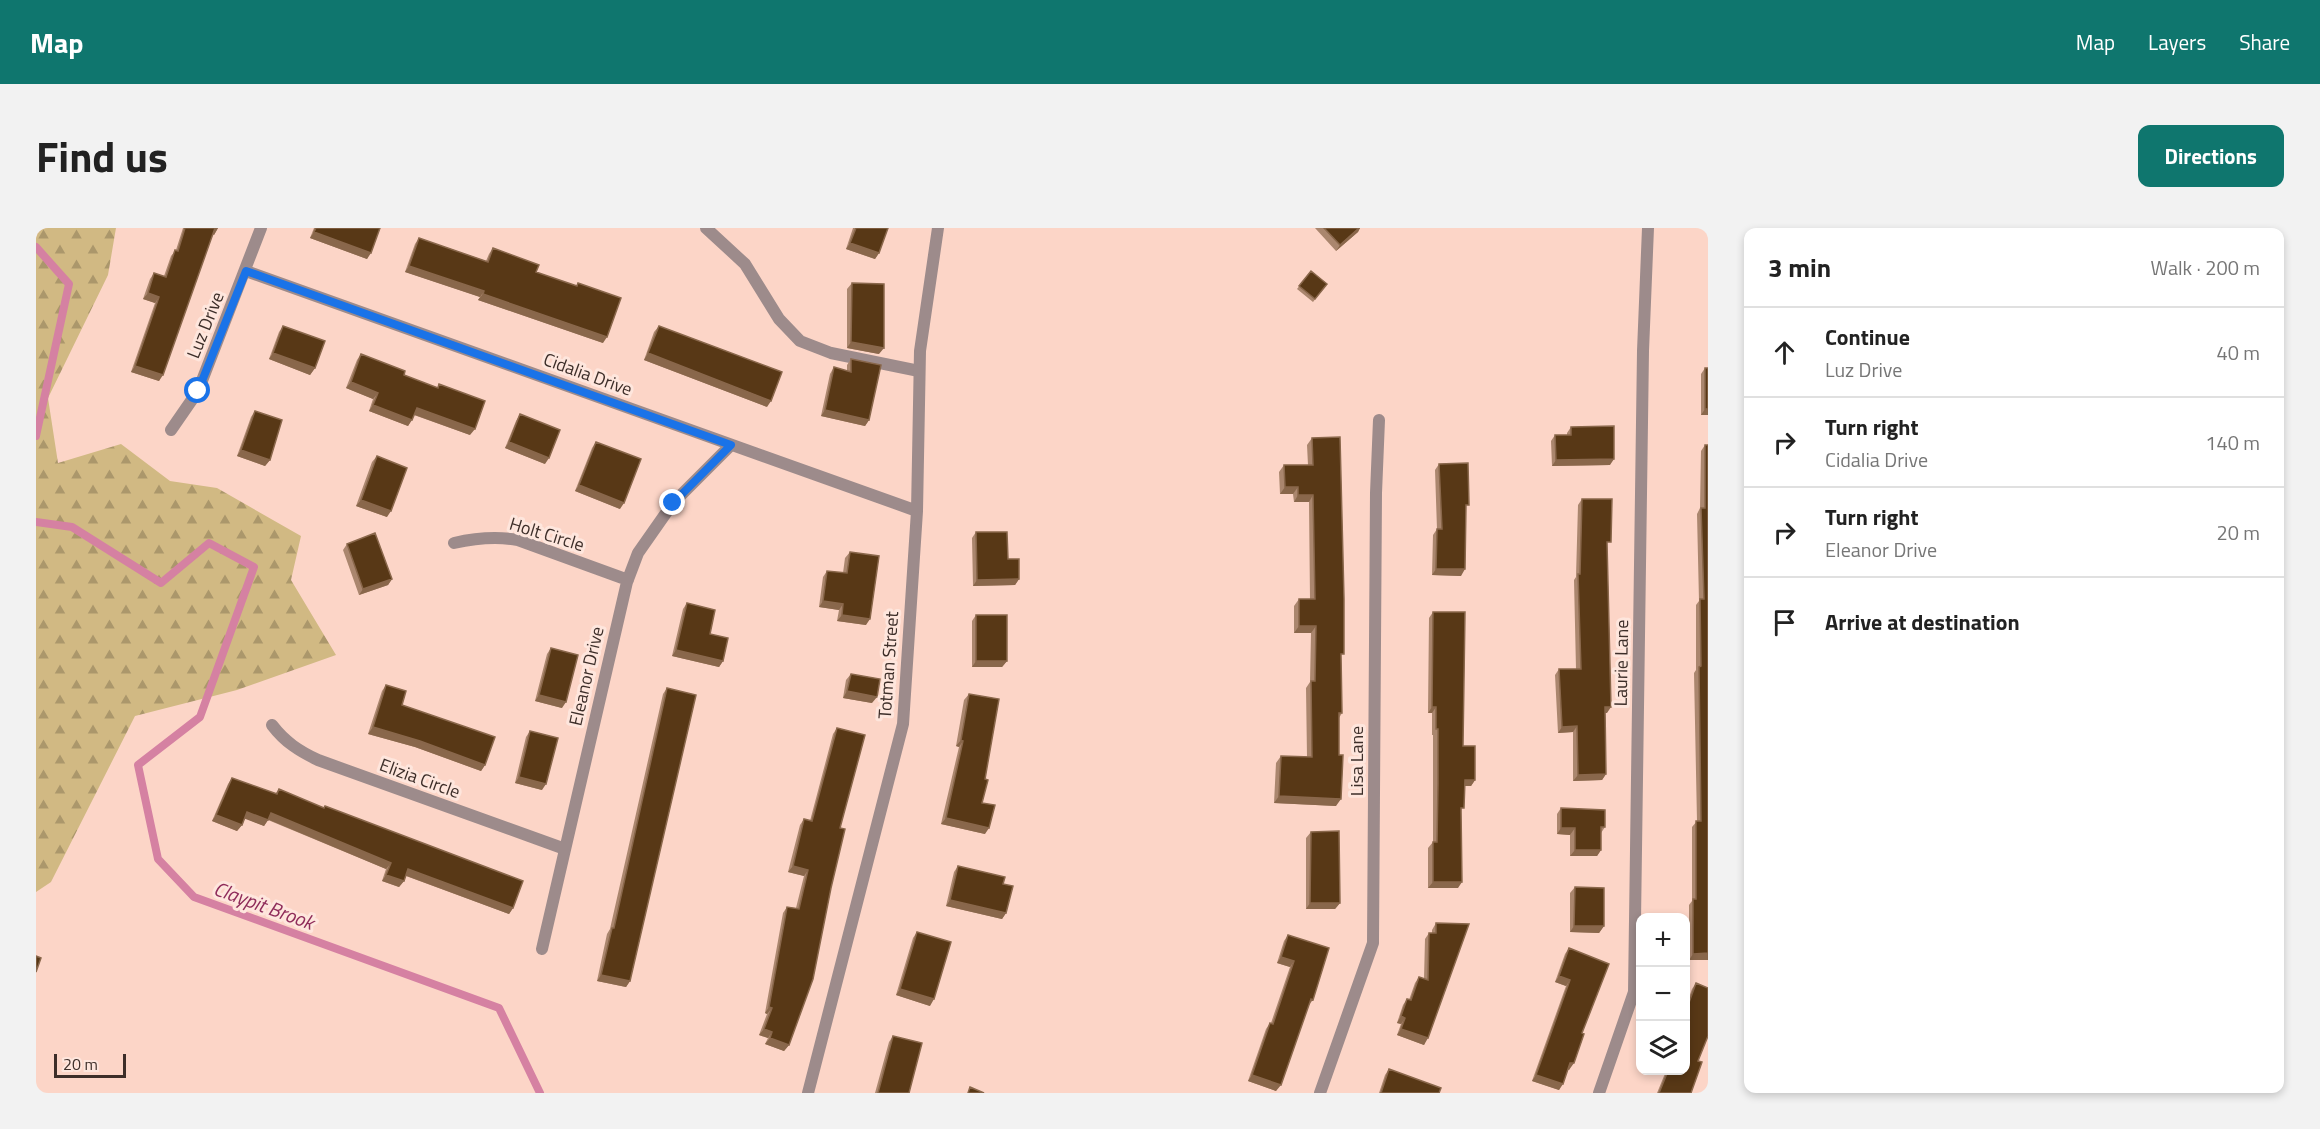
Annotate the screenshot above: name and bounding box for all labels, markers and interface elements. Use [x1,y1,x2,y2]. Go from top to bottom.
text: Map [30,21,84,64]
text: Map [2076,26,2115,58]
text: Layers [2148,26,2206,58]
text: Share [2239,26,2290,58]
text: Find us [36,124,168,188]
button: Directions [2138,125,2284,187]
text: 3 min [1768,248,1831,287]
text: Walk · 200 m [2151,252,2260,283]
street label: Luz Drive [179,288,231,362]
text: Continue [1825,320,1910,354]
icon: ahead [1768,336,1801,369]
text: 40 m [2216,337,2260,368]
street label: Cidalia Drive [540,345,636,403]
text: Luz Drive [1825,354,1902,385]
route start [184,377,210,403]
text: Turn right [1825,410,1919,444]
icon: right [1768,426,1801,459]
text: 140 m [2205,427,2260,458]
text: Cidalia Drive [1825,444,1928,475]
route end [659,489,685,515]
text: Turn right [1825,500,1919,534]
street label: Holt Circle [506,510,588,558]
icon: right [1768,516,1801,549]
text: 20 m [2216,517,2260,548]
text: Eleanor Drive [1825,534,1937,565]
text: Arrive at destination [1825,605,2020,639]
icon: arrive [1768,606,1801,639]
street label: Totman Street [871,610,905,720]
street label: Laurie Lane [1607,619,1635,707]
street label: Eleanor Drive [561,624,611,728]
street label: Lisa Lane [1343,726,1370,796]
street label: Elizia Circle [376,751,464,805]
water label: Claypit Brook [210,873,320,938]
map controls [1636,913,1690,1075]
button: + [1636,913,1690,967]
button: − [1636,967,1690,1021]
button: layers [1636,1021,1690,1075]
scale bar [54,1051,126,1078]
text: 20 m [63,1052,98,1076]

